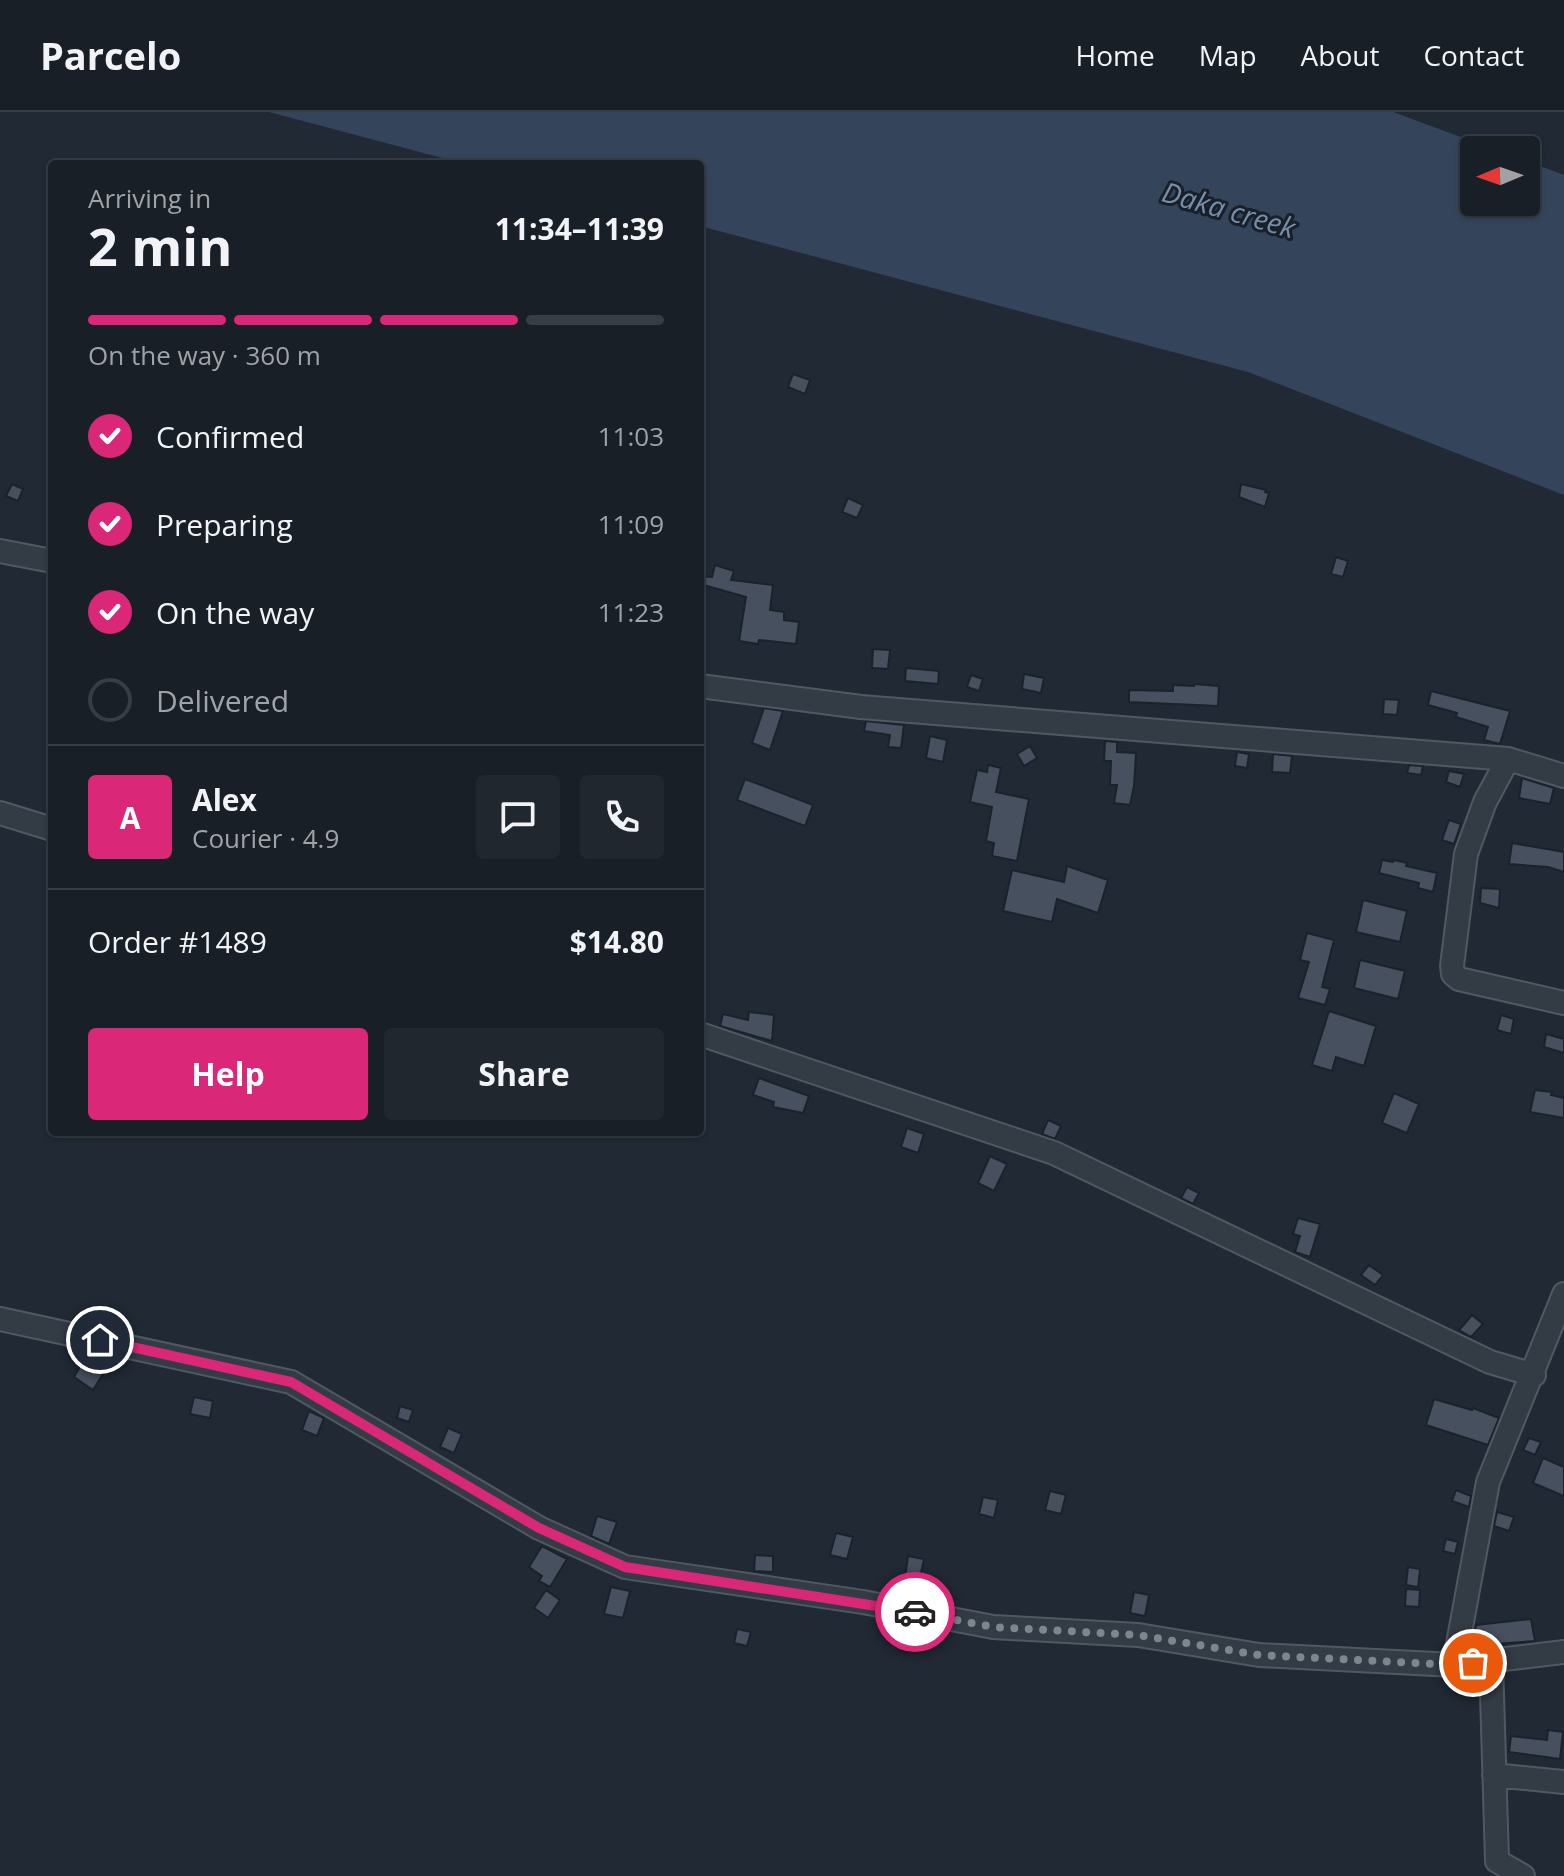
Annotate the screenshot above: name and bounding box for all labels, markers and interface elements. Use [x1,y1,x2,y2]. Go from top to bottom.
text: Parcelo [40,29,181,81]
text: Home [1076,36,1155,74]
text: Map [1199,36,1257,74]
text: About [1301,36,1379,74]
text: Contact [1423,36,1524,74]
north arrow [1460,136,1540,216]
map controls [1460,136,1540,216]
water label: Daka creek [1158,172,1301,246]
text: Arriving in [88,180,211,216]
text: 11:34–11:39 [495,208,664,249]
text: 2 min [88,210,232,281]
text: On the way · 360 m [88,337,321,373]
icon: check [88,414,132,458]
text: Confirmed [156,416,304,457]
text: 11:03 [598,418,664,454]
icon: check [88,502,132,546]
text: Preparing [156,504,293,545]
text: 11:09 [598,506,664,542]
icon: check [88,590,132,634]
text: On the way [156,592,314,633]
text: 11:23 [598,594,664,630]
text: Delivered [156,680,289,721]
button: chat [476,775,560,859]
button: phone [580,775,664,859]
text: Alex [192,779,257,820]
text: A [120,797,140,838]
text: Courier · 4.9 [192,820,339,856]
text: Order #1489 [88,921,267,962]
text: $14.80 [570,921,664,962]
button: Help [88,1028,368,1120]
button: Share [384,1028,664,1120]
pin [66,1306,134,1374]
icon: home [78,1318,122,1362]
courier [875,1572,955,1652]
icon: car [893,1590,937,1634]
pin [1439,1629,1507,1697]
icon: bag [1451,1641,1495,1685]

